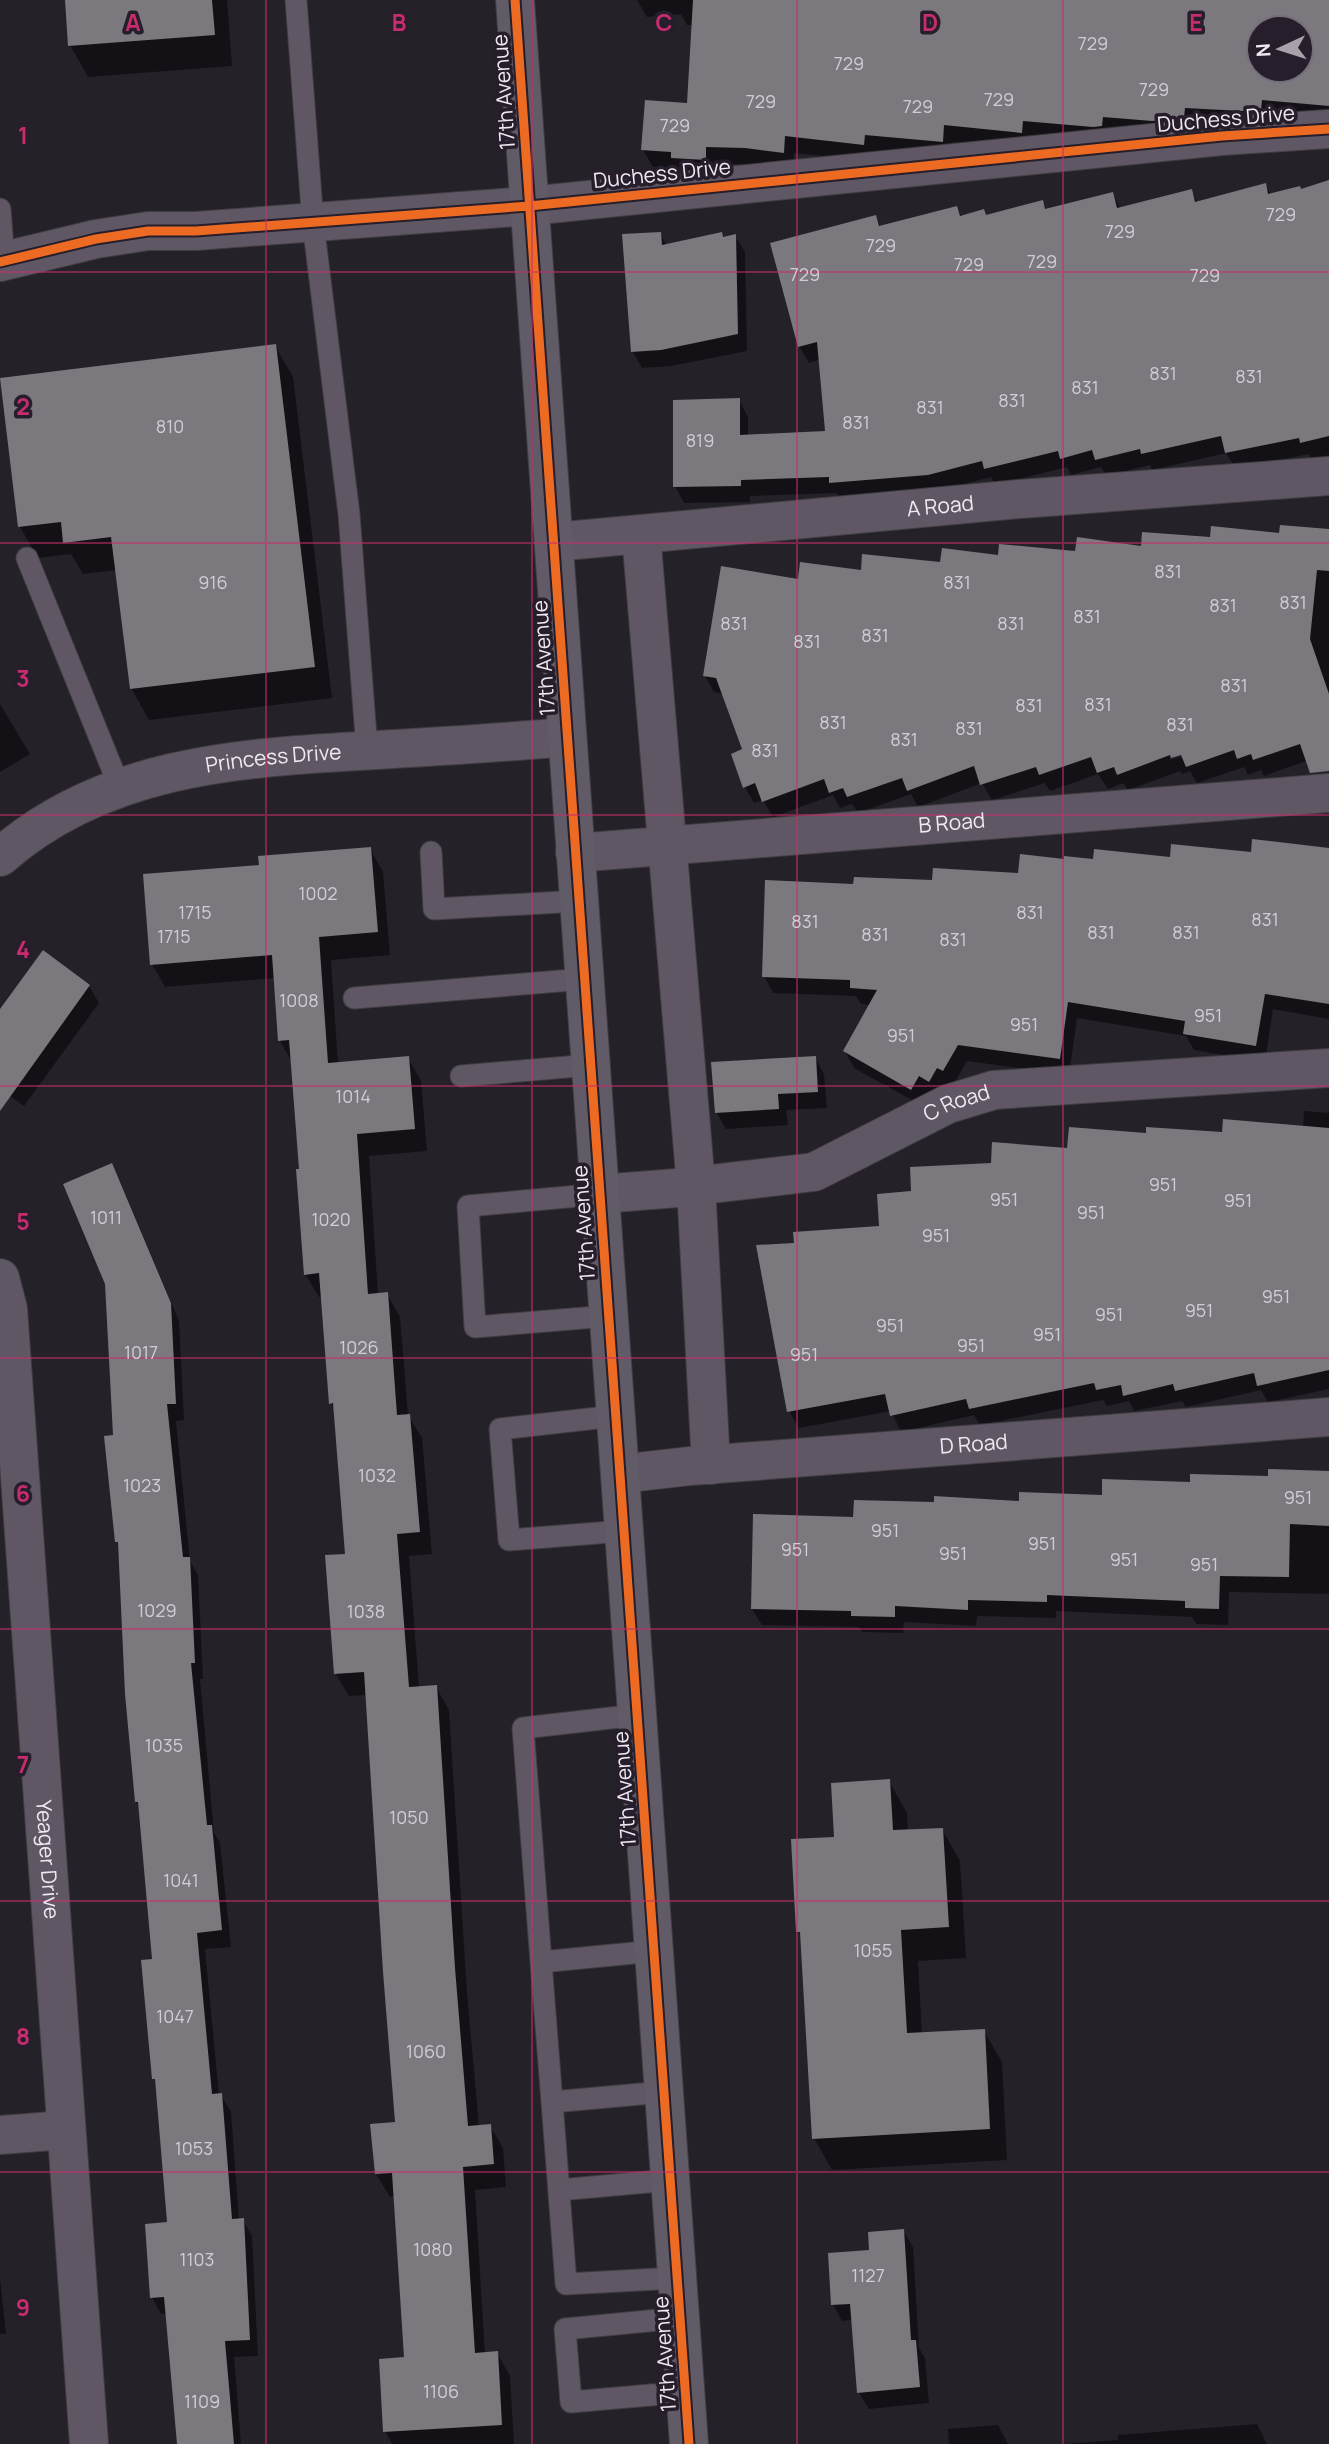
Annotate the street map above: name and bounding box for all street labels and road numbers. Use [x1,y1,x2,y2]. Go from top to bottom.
street label: 17th Avenue [485,33,521,151]
street label: Duchess Drive [1156,98,1296,138]
street label: Duchess Drive [592,152,732,194]
street label: A Road [905,488,975,522]
street label: 17th Avenue [525,599,561,717]
street label: Princess Drive [203,737,342,779]
street label: B Road [917,805,986,839]
street label: C Road [918,1077,993,1127]
street label: 17th Avenue [565,1164,601,1282]
street label: D Road [939,1427,1009,1460]
street label: 17th Avenue [606,1730,642,1848]
street label: Yeager Drive [30,1799,67,1920]
street label: 17th Avenue [646,2295,682,2413]

